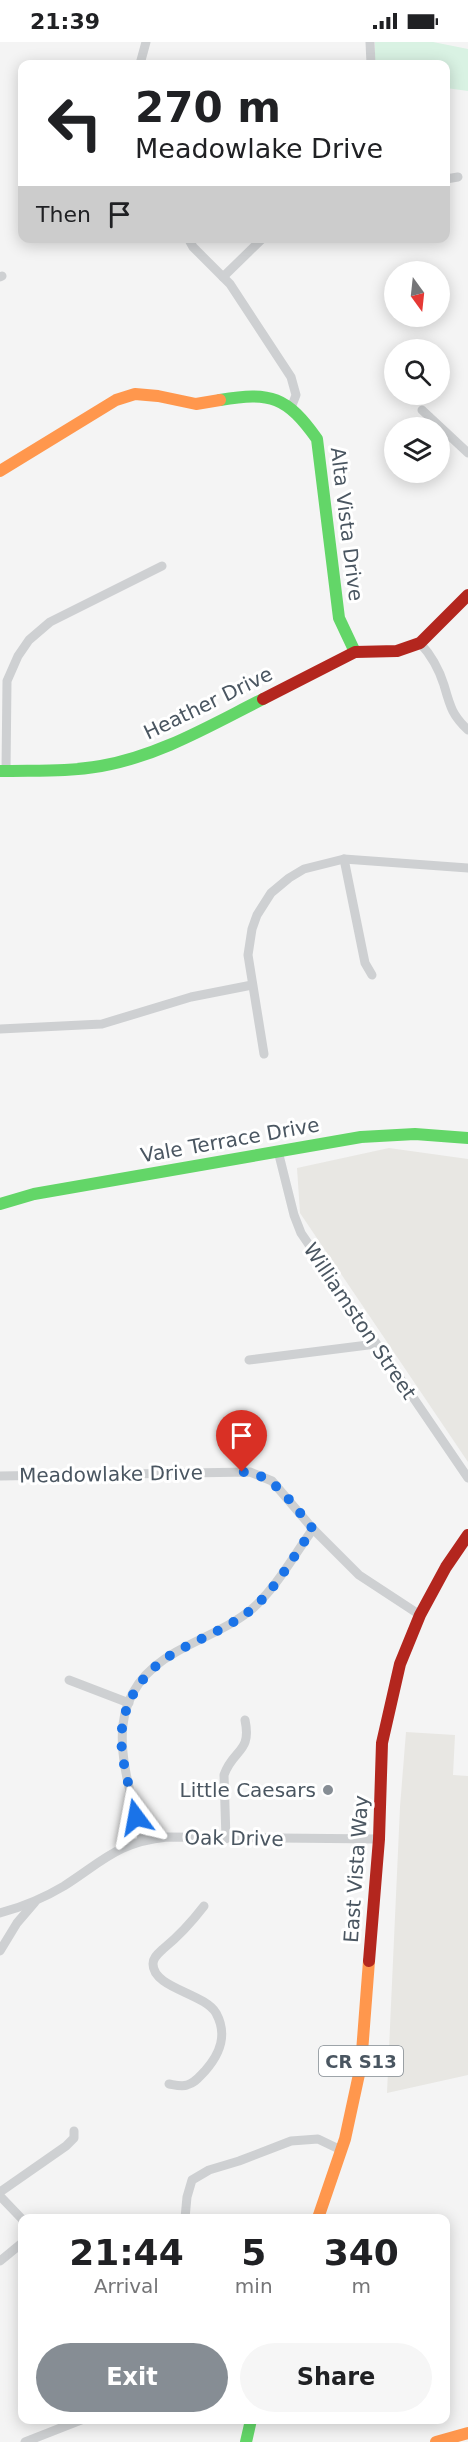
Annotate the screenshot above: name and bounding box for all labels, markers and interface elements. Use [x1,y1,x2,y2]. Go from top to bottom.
text: 21:39 [30,9,100,34]
text: 270 m [135,83,281,132]
icon: left [36,84,114,162]
text: Meadowlake Drive [135,133,383,164]
icon: arrive [103,198,136,231]
text: Then [36,202,91,227]
north arrow [384,261,450,327]
map controls [384,261,450,483]
button: search [384,339,450,405]
button: layers [384,417,450,483]
street label: Alta Vista Drive [326,446,368,602]
street label: Heather Drive [140,661,276,745]
street label: Vale Terrace Drive [139,1112,321,1168]
street label: Williamston Street [299,1238,421,1404]
pin [216,1410,267,1472]
icon: arrive [225,1419,258,1452]
street label: Meadowlake Drive [19,1460,203,1488]
place label: Little Caesars [180,1778,316,1802]
marker: Little Caesars [321,1783,335,1797]
position arrow [104,1785,168,1849]
street label: East Vista Way [339,1794,373,1944]
street label: Oak Drive [184,1825,284,1851]
road number: CR S13 [319,2046,403,2076]
text: 21:44 [69,2232,184,2273]
text: 5 [241,2232,266,2273]
text: 340 [324,2232,399,2273]
text: Arrival [94,2274,159,2298]
text: min [235,2274,273,2298]
text: m [352,2274,371,2298]
button: Exit [36,2343,228,2412]
button: Share [240,2343,432,2412]

